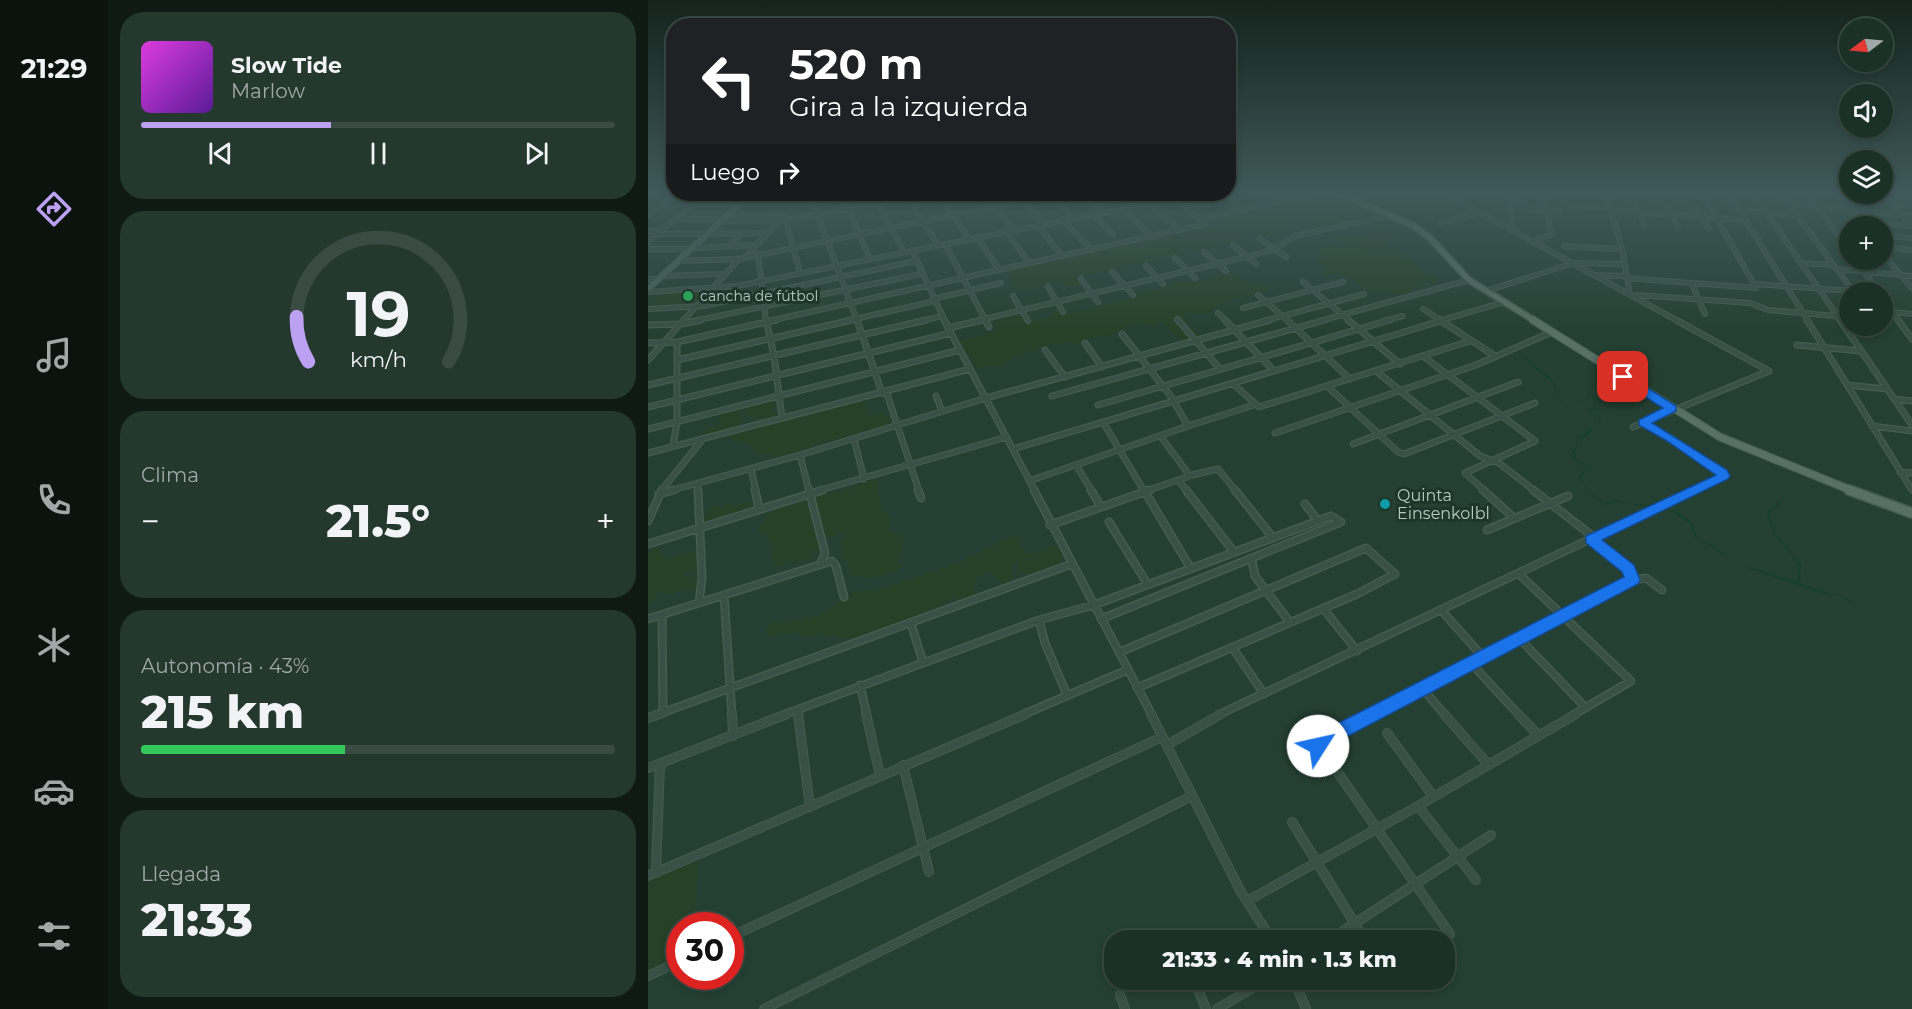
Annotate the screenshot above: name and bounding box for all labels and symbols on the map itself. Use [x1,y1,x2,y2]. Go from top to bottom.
north arrow [1839,18,1893,72]
place label: cancha de fútbol [700,287,818,305]
marker: cancha de fútbol [681,289,695,303]
pin [1597,351,1648,402]
place label: Quinta Einsenkolbl [1397,486,1490,523]
marker: Quinta Einsenkolbl [1378,497,1392,511]
position arrow [1286,714,1350,778]
speed limit sign: 30 [666,912,744,990]

